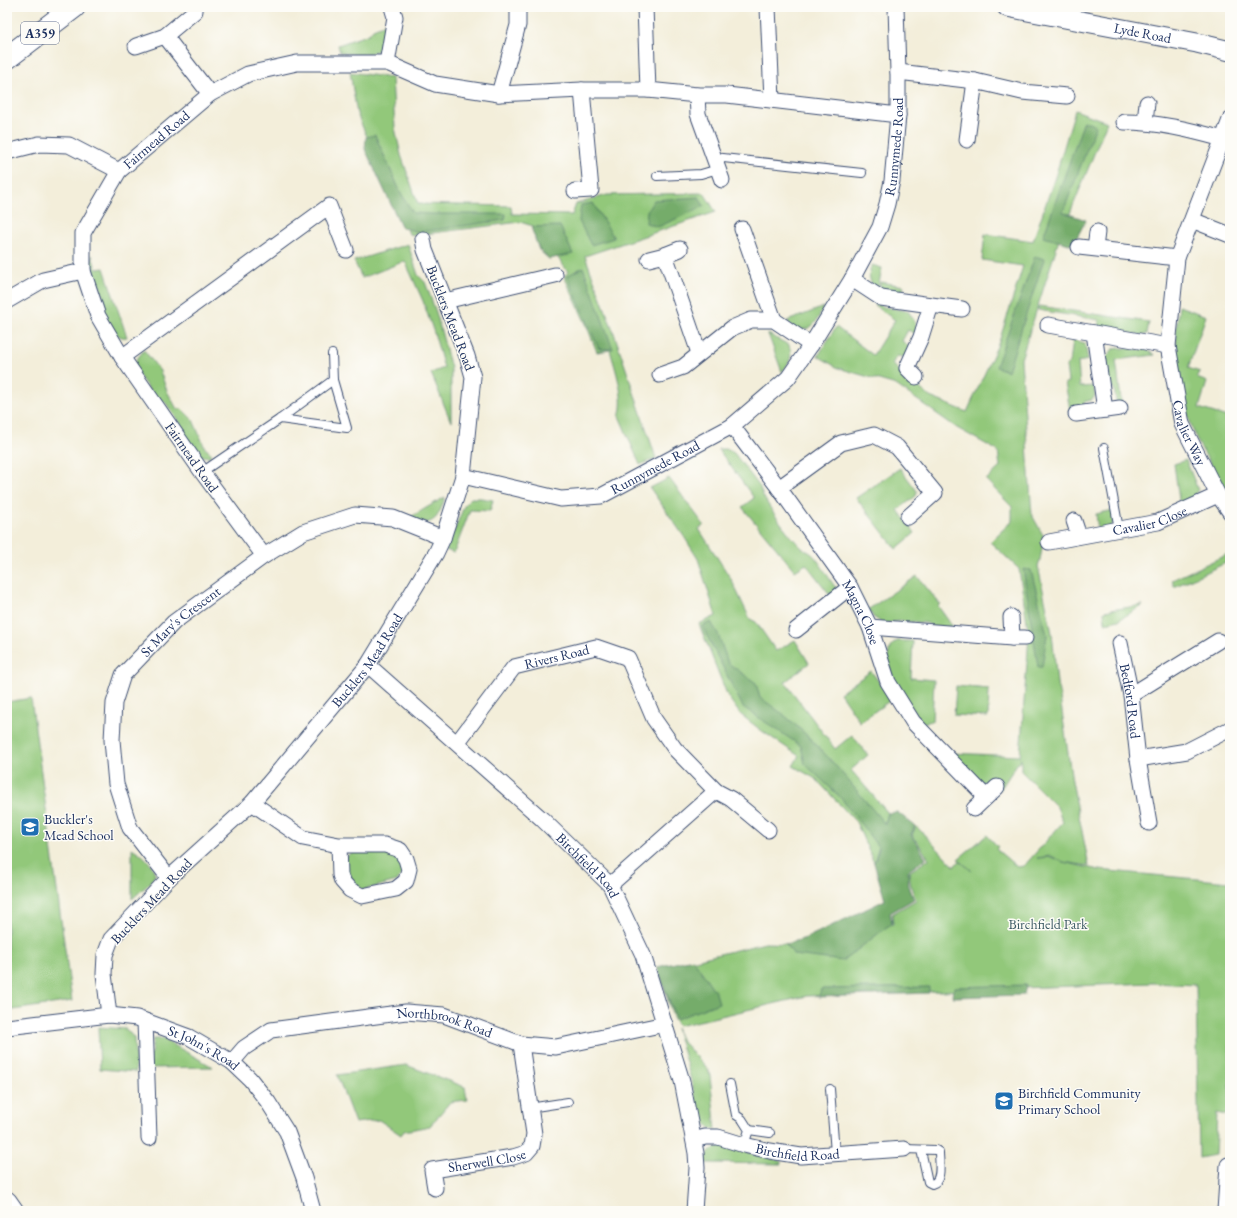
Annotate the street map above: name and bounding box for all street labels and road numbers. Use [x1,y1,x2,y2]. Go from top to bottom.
street label: Lyde Road [1112,18,1174,47]
road number: A359 [21,22,59,44]
street label: Runnymede Road [880,97,907,198]
street label: Fairmead Road [119,106,194,173]
street label: Bucklers Mead Road [423,263,480,374]
street label: Cavalier Way [1169,398,1211,469]
street label: Fairmead Road [161,418,223,496]
street label: Runnymede Road [607,436,704,498]
street label: Cavalier Close [1111,501,1190,539]
street label: Magna Close [838,576,884,647]
street label: St Mary's Crescent [136,582,224,661]
street label: Bucklers Mead Road [327,609,407,711]
street label: Rivers Road [523,640,592,673]
street label: Bedford Road [1116,662,1145,740]
street label: Birchfield Road [552,829,624,902]
street label: Bucklers Mead Road [106,854,196,948]
street label: Northbrook Road [395,1003,496,1042]
street label: St John's Road [165,1021,244,1074]
street label: Birchfield Road [754,1139,841,1165]
street label: Sherwell Close [447,1144,529,1176]

